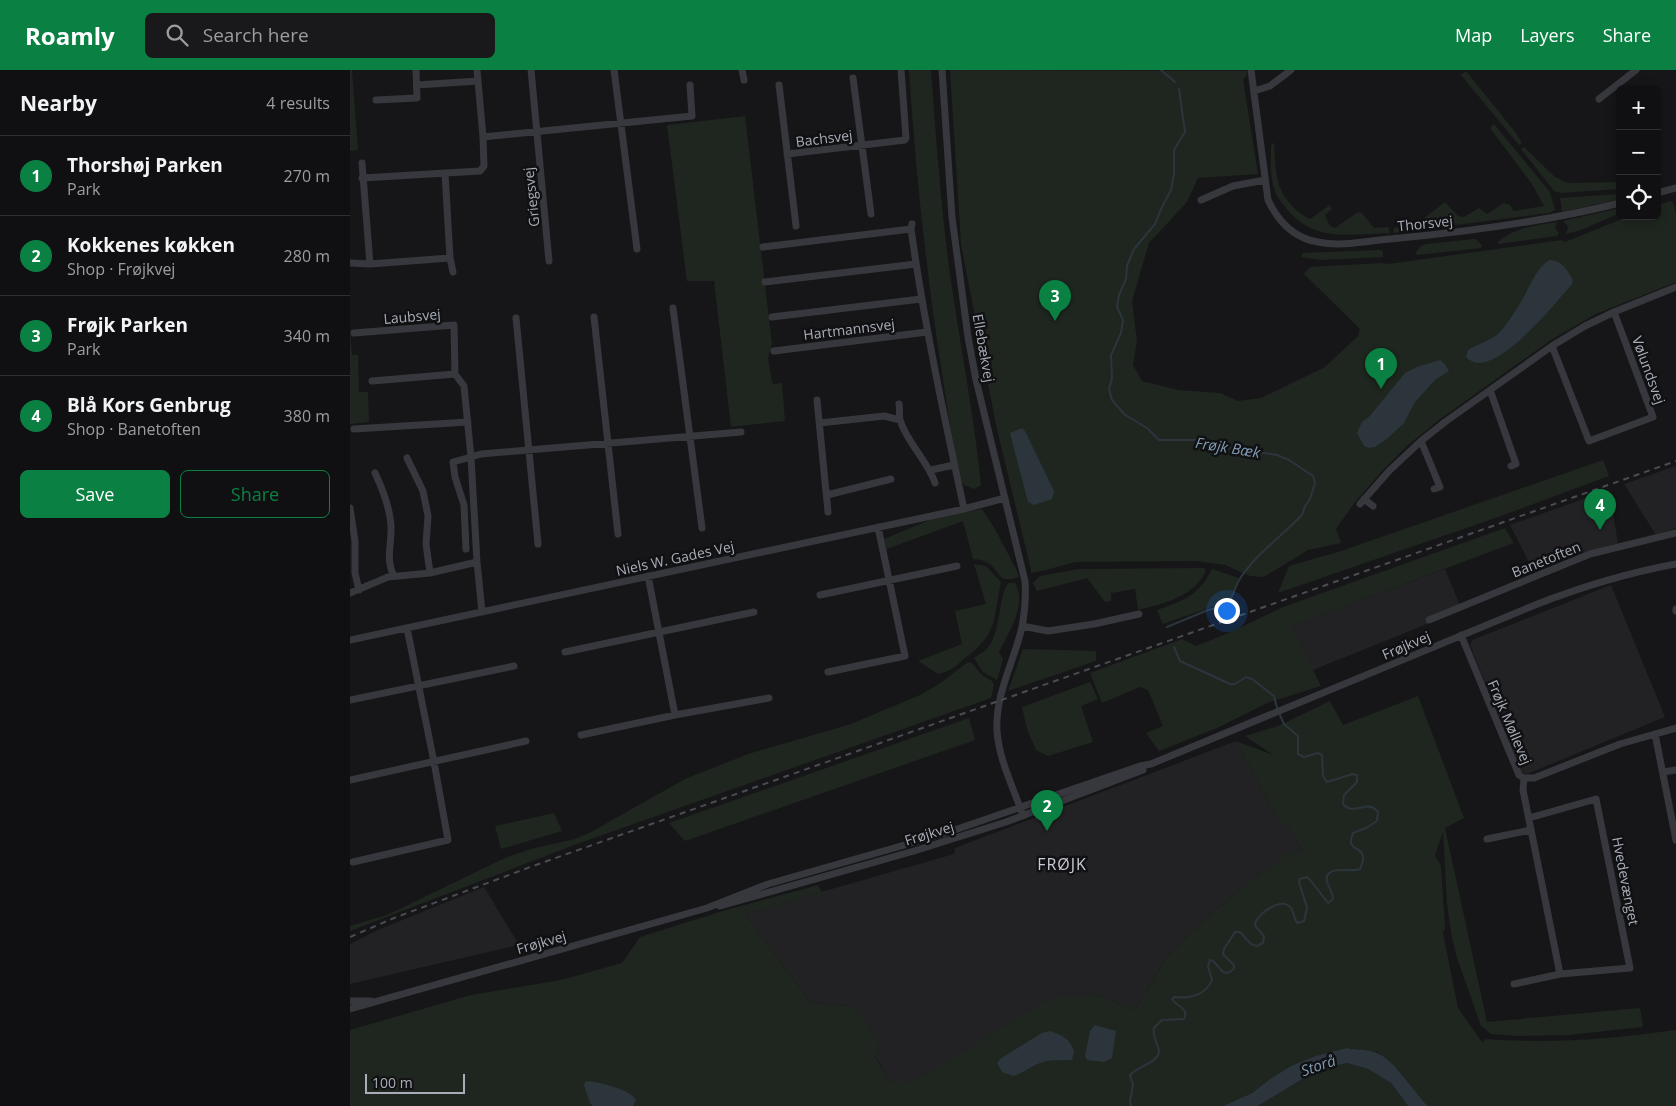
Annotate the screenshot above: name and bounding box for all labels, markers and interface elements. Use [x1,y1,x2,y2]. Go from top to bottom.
search box [145,13,495,58]
text: Roamly [25,19,115,52]
icon: search [163,21,191,49]
text: Search here [203,22,309,48]
text: Map [1455,23,1492,47]
text: Layers [1520,23,1575,47]
text: Share [1603,23,1651,47]
map controls [1616,85,1661,220]
button: + [1616,85,1661,130]
text: Nearby [20,89,97,117]
text: 4 results [266,92,330,114]
street label: Bachsvej [794,125,854,151]
button: − [1616,130,1661,175]
text: Thorshøj Parken [67,152,223,178]
text: 1 [31,165,41,187]
text: 270 m [284,165,330,187]
street label: Griegsvej [518,166,544,228]
button: locate [1616,175,1661,220]
text: Park [67,178,100,200]
street label: Thorsvej [1396,211,1454,235]
text: Kokkenes køkken [67,232,235,258]
text: 2 [31,245,41,267]
text: 280 m [284,245,330,267]
text: Shop · Frøjkvej [67,258,175,280]
pin: 3 [1039,280,1071,321]
street label: Laubsvej [383,304,441,328]
text: Frøjk Parken [67,312,188,338]
street label: Ellebækvej [969,312,999,384]
street label: Hartmannsvej [802,314,896,344]
text: 3 [31,325,41,347]
text: 340 m [284,325,330,347]
street label: Vølundsvej [1628,333,1670,407]
text: Park [67,338,100,360]
pin: 1 [1365,348,1397,389]
text: Blå Kors Genbrug [67,392,231,418]
text: 4 [31,405,41,427]
text: 380 m [284,405,330,427]
text: Shop · Banetoften [67,418,201,440]
water label: Frøjk Bæk [1194,432,1262,462]
button: Save [20,470,170,518]
button: Share [180,470,330,518]
pin: 4 [1584,489,1616,530]
street label: Niels W. Gades Vej [614,536,736,580]
street label: Banetoften [1509,537,1583,581]
your location [1214,598,1240,624]
street label: Frøjkvej [1379,626,1433,664]
street label: Frøjk Møllevej [1484,677,1536,767]
pin: 2 [1031,790,1063,831]
street label: Frøjkvej [902,817,956,849]
street label: Hvedevænget [1608,835,1644,927]
district label: FRØJK [1037,853,1087,875]
street label: Frøjkvej [514,926,568,958]
water label: Storå [1298,1050,1338,1080]
scale bar [365,1071,465,1094]
text: 100 m [372,1073,413,1092]

